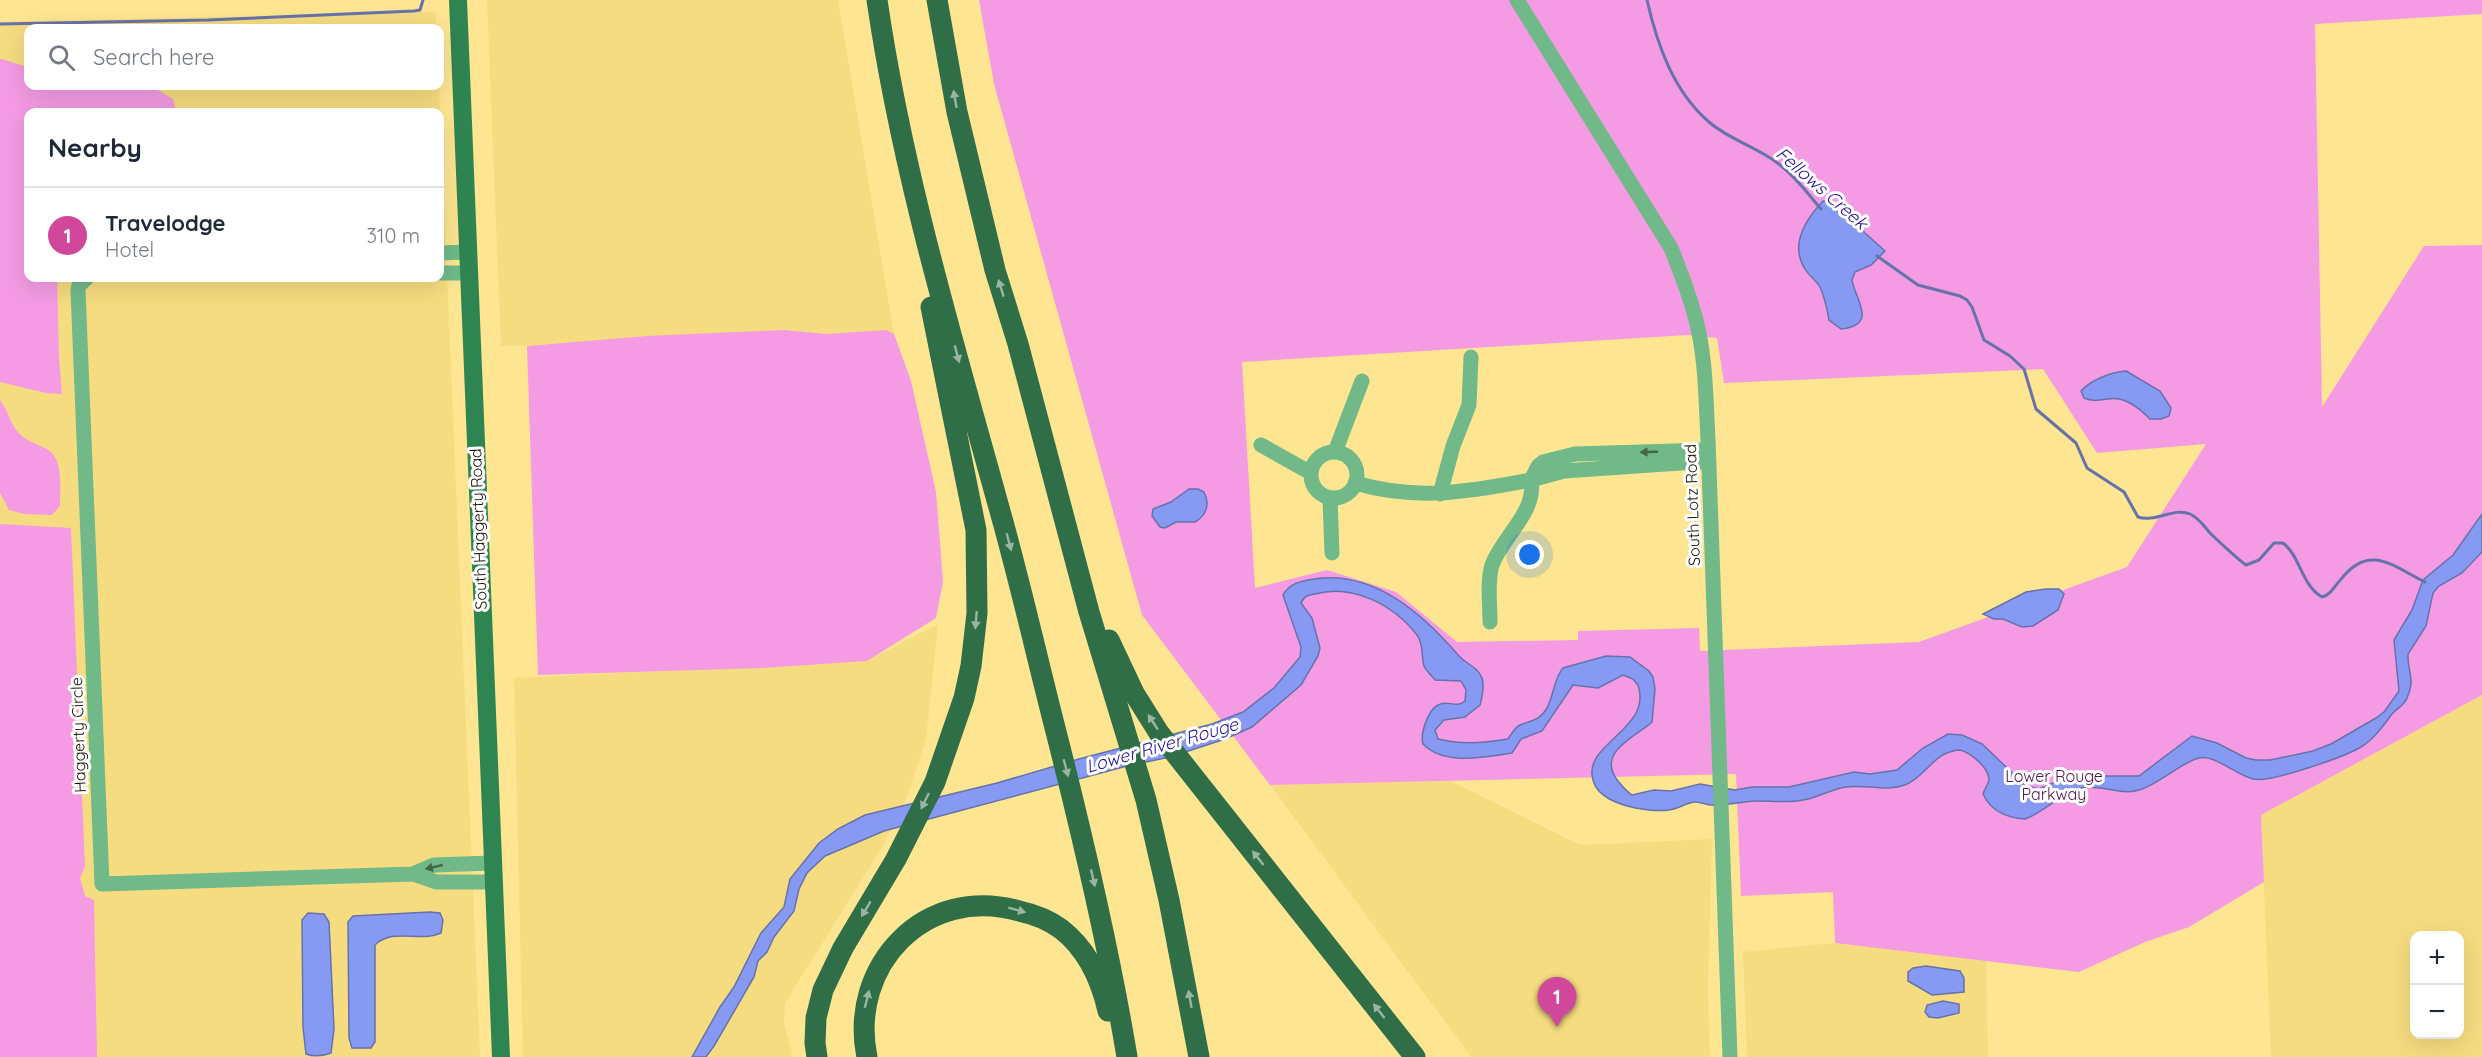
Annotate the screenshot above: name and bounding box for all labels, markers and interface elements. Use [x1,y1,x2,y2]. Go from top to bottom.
search box [24,24,444,90]
icon: search [45,41,78,74]
text: Search here [93,43,214,71]
one-way arrow [950,89,959,108]
text: Nearby [48,131,142,164]
water label: Fellows Creek [1771,142,1874,235]
text: Travelodge [105,209,225,237]
text: 1 [64,223,71,248]
text: 310 m [367,223,420,248]
text: Hotel [105,237,154,262]
one-way arrow [996,279,1005,297]
one-way arrow [953,346,962,364]
street label: South Lotz Road [1680,444,1704,566]
one-way arrow [1640,447,1659,456]
street label: South Haggerty Road [465,448,491,610]
one-way arrow [1005,534,1014,552]
your location [1515,540,1544,569]
one-way arrow [971,611,981,630]
street label: Haggerty Circle [66,677,90,793]
water label: Lower River Rouge [1083,712,1242,778]
one-way arrow [1147,714,1158,730]
one-way arrow [1062,759,1071,777]
park label: Lower Rouge Parkway [2005,766,2103,804]
one-way arrow [921,792,930,809]
one-way arrow [1251,850,1264,866]
one-way arrow [425,862,443,872]
one-way arrow [1088,869,1098,887]
one-way arrow [861,901,871,918]
one-way arrow [1008,906,1026,915]
map controls [2410,931,2464,1039]
button: + [2410,931,2464,985]
pin: 1 [1538,978,1576,1027]
button: − [2410,985,2464,1039]
one-way arrow [863,990,873,1009]
one-way arrow [1185,990,1194,1009]
one-way arrow [1372,1003,1385,1019]

